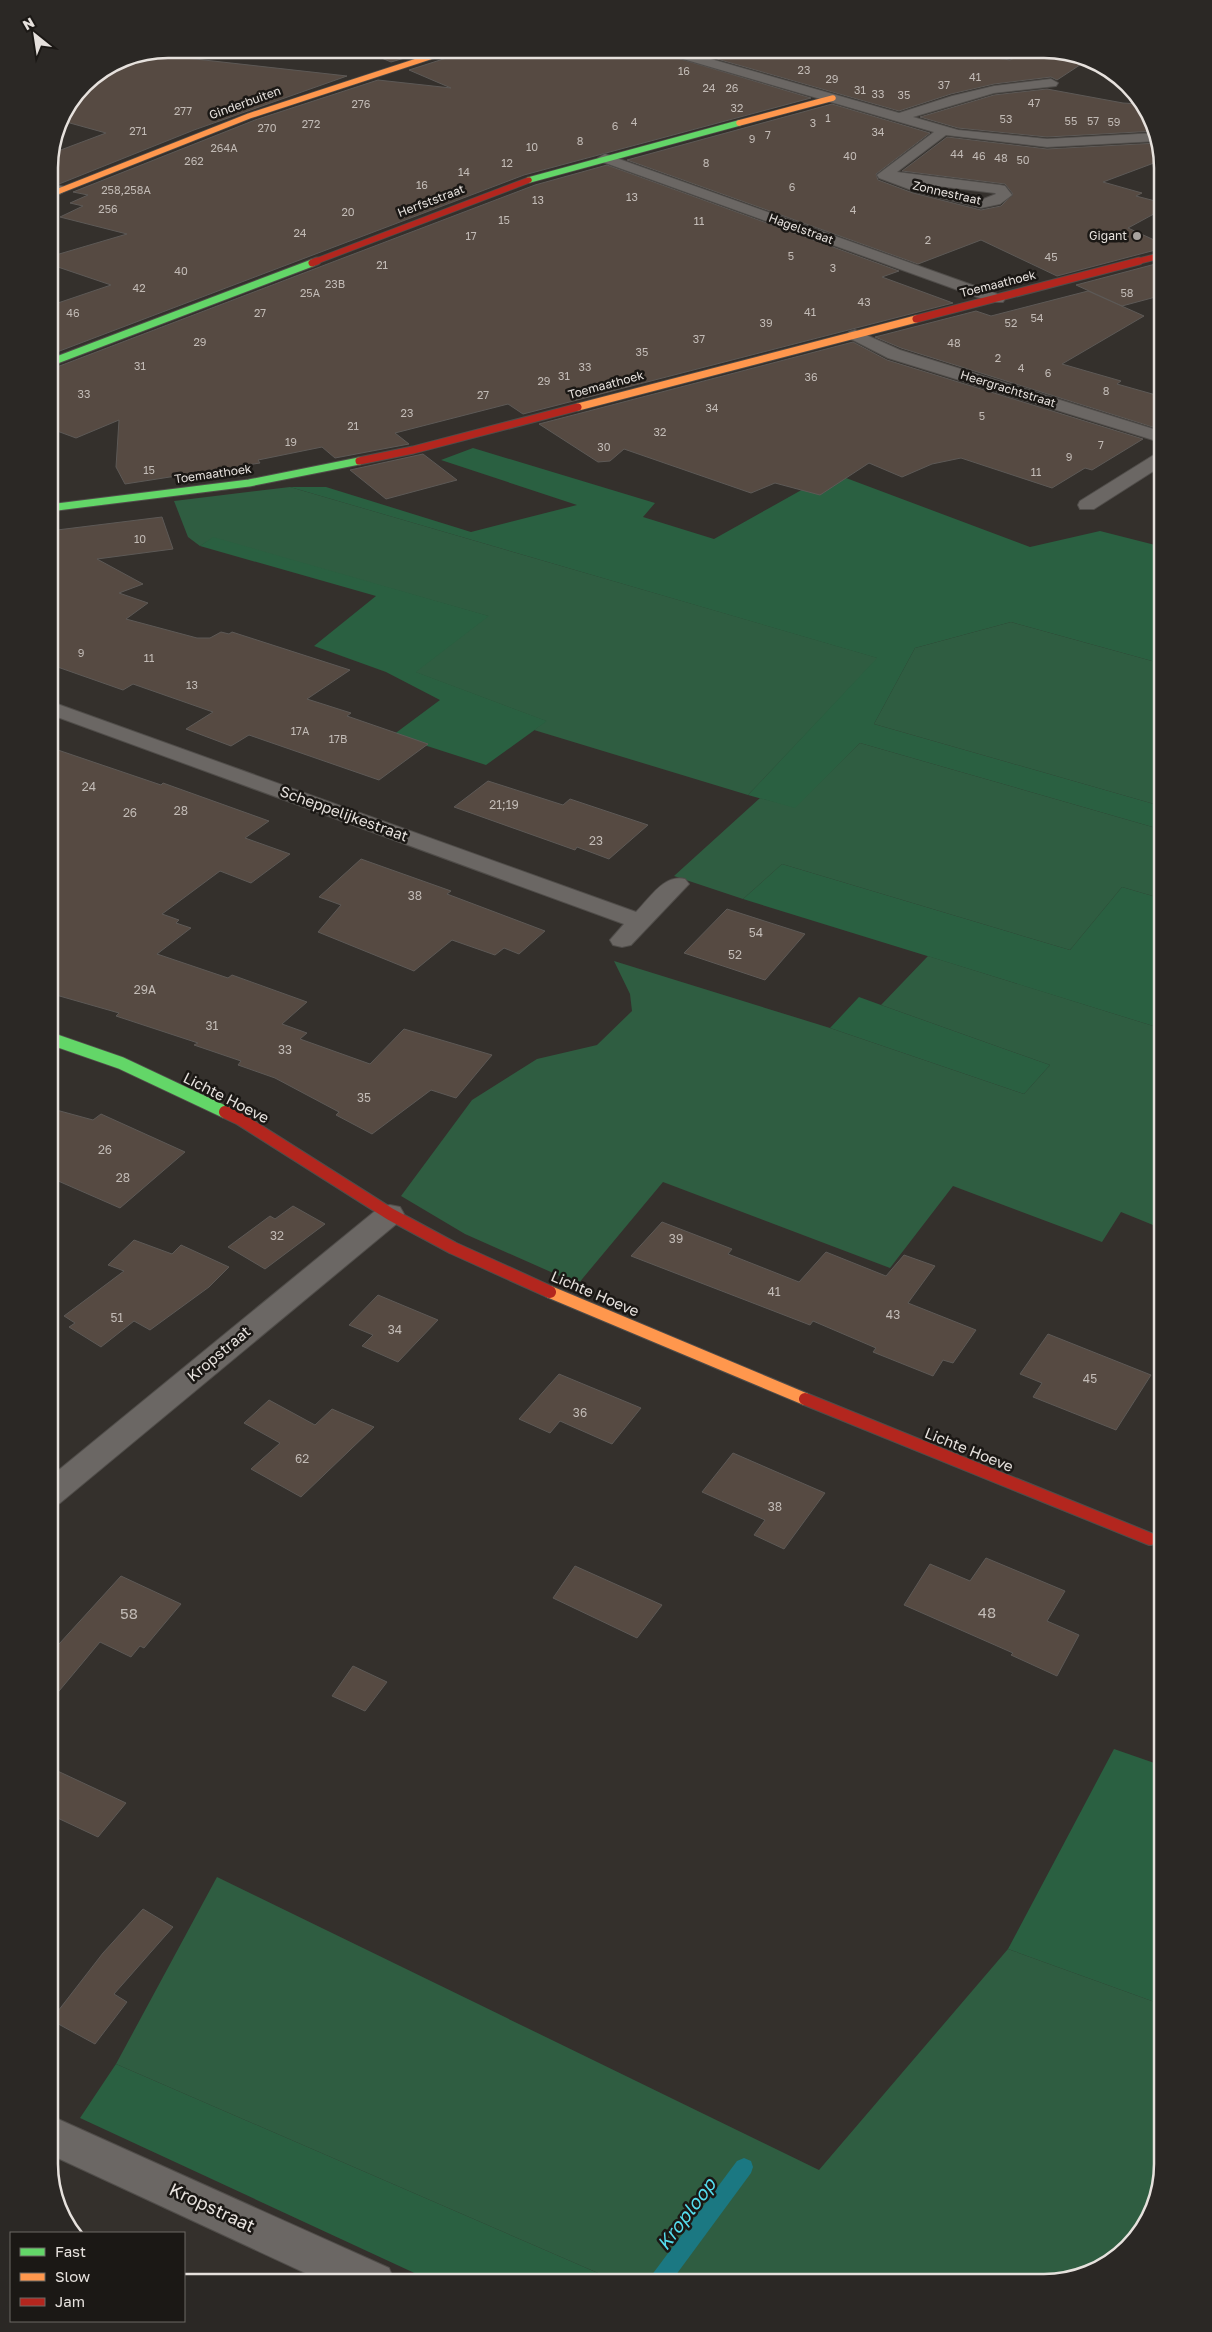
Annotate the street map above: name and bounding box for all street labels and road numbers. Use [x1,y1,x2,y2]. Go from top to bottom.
street label: Ginderbuiten [207,83,283,122]
street label: Zonnestraat [911,177,983,208]
street label: Herfststraat [395,181,467,220]
street label: Hagelstraat [767,210,836,247]
street label: Toemaathoek [958,267,1038,300]
street label: Toemaathoek [566,367,646,402]
street label: Heergrachtstraat [959,367,1058,410]
street label: Toemaathoek [173,461,253,486]
street label: Scheppelijkestraat [278,782,411,845]
street label: Lichte Hoeve [181,1068,273,1127]
street label: Lichte Hoeve [549,1266,642,1320]
street label: Kropstraat [183,1322,254,1385]
street label: Lichte Hoeve [922,1423,1017,1475]
street label: Kropstraat [166,2178,259,2237]

